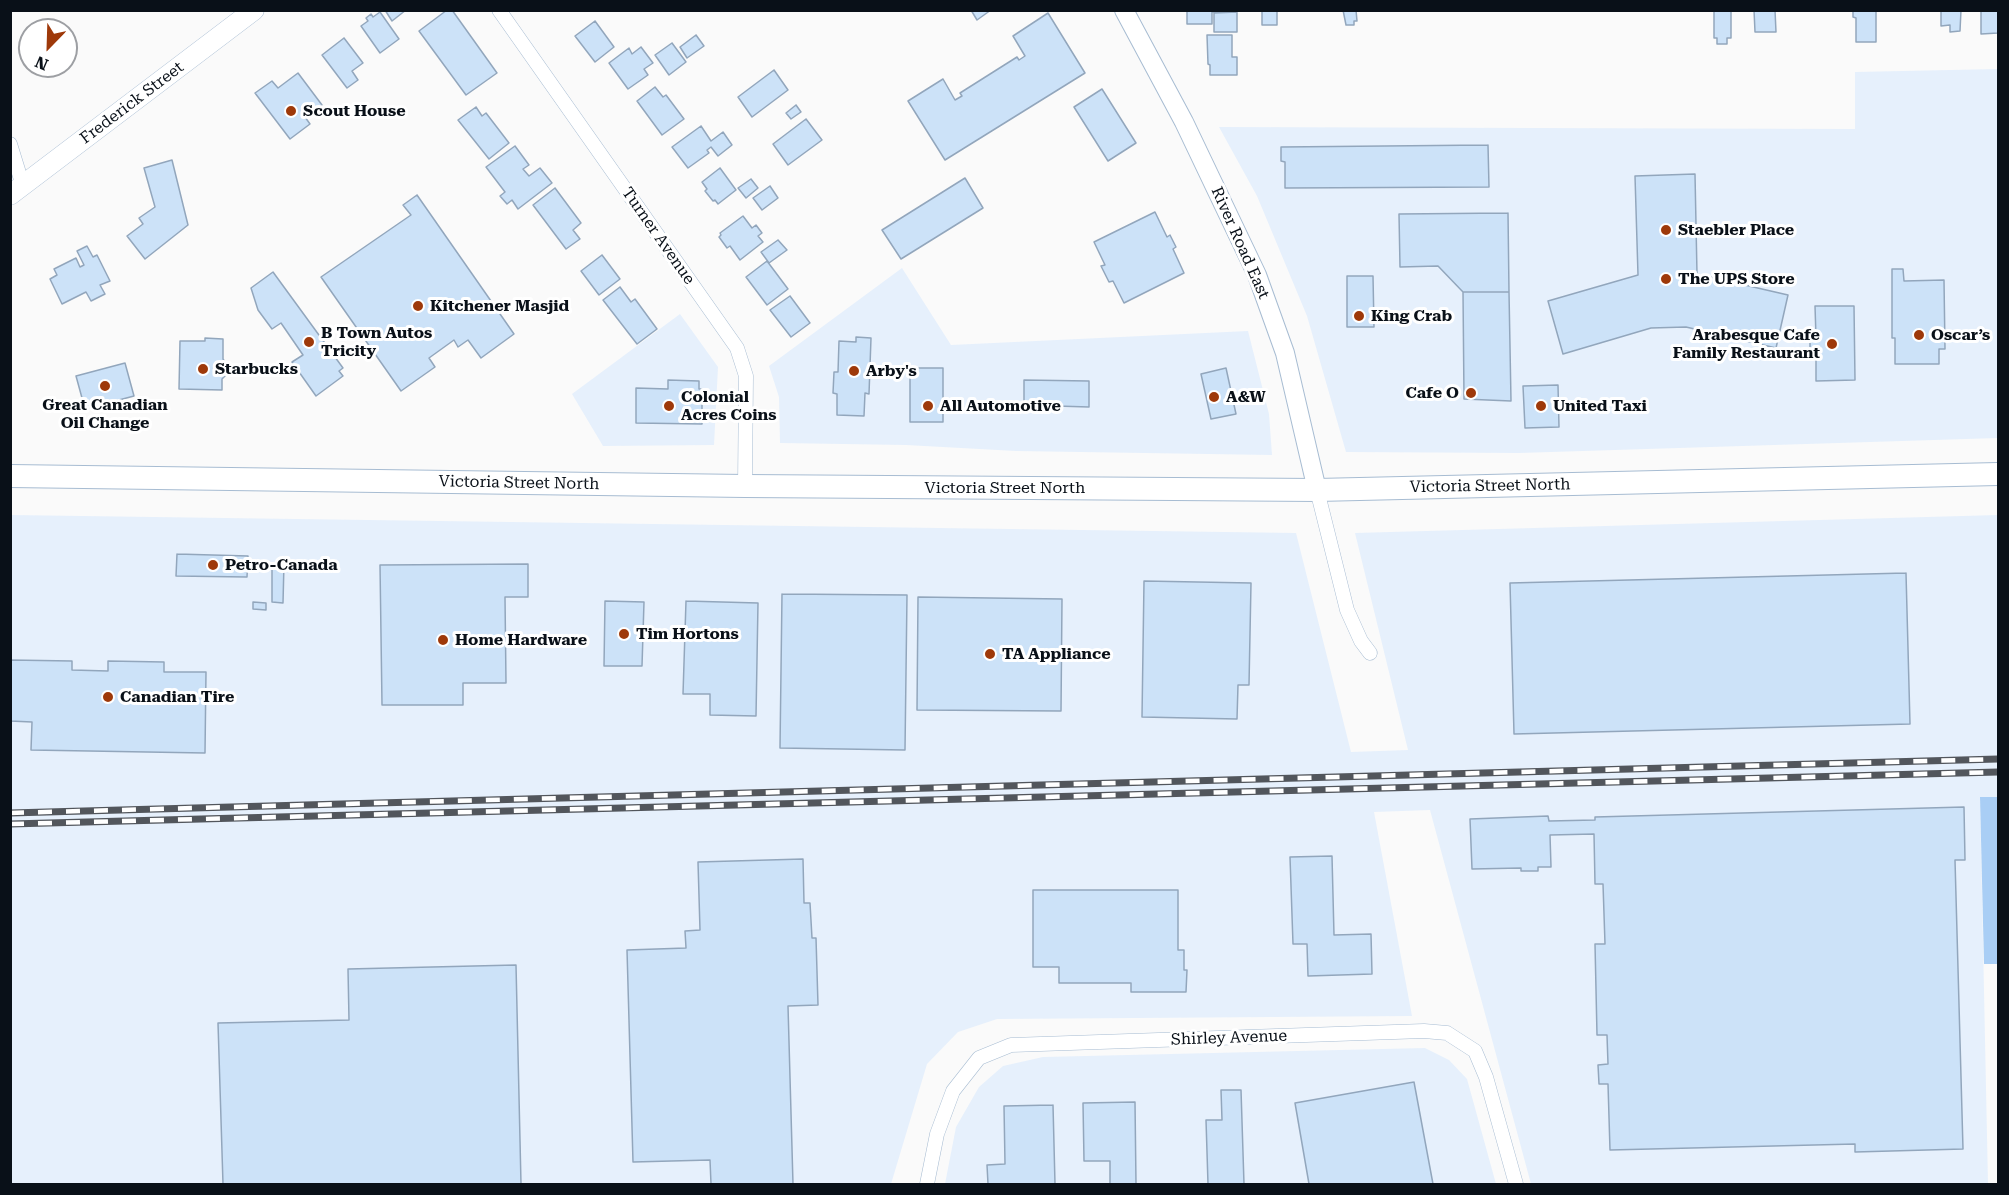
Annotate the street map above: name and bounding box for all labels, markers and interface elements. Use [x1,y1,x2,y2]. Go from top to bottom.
north arrow [18,18,78,78]
text: N [32,52,51,74]
street label: Frederick Street [77,58,187,148]
place label: Scout House [303,101,406,121]
marker: Scout House [284,104,298,118]
street label: Turner Avenue [617,184,699,288]
street label: River Road East [1207,184,1273,302]
place label: Staebler Place [1678,220,1794,240]
marker: Staebler Place [1659,223,1673,237]
place label: The UPS Store [1678,269,1795,289]
marker: The UPS Store [1659,272,1673,286]
place label: Kitchener Masjid [430,296,569,316]
marker: Kitchener Masjid [411,299,425,313]
place label: King Crab [1371,306,1452,326]
marker: King Crab [1352,309,1366,323]
place label: B Town Autos Tricity [321,323,432,361]
place label: Arabesque Cafe Family Restaurant [1673,325,1820,363]
place label: Oscar’s [1931,325,1990,345]
marker: Oscar’s [1912,328,1926,342]
marker: B Town Autos Tricity [302,335,316,349]
marker: Arabesque Cafe Family Restaurant [1825,337,1839,351]
place label: Starbucks [215,359,298,379]
place label: Arby's [866,361,917,381]
marker: Starbucks [196,362,210,376]
marker: Arby's [847,364,861,378]
marker: Great Canadian Oil Change [98,379,112,393]
place label: Cafe O [1405,383,1459,403]
marker: Cafe O [1464,386,1478,400]
place label: Colonial Acres Coins [681,387,777,425]
place label: A&W [1226,387,1266,407]
marker: A&W [1207,390,1221,404]
place label: Great Canadian Oil Change [42,395,168,433]
place label: All Automotive [940,396,1061,416]
place label: United Taxi [1553,396,1647,416]
marker: Colonial Acres Coins [662,399,676,413]
marker: All Automotive [921,399,935,413]
marker: United Taxi [1534,399,1548,413]
street label: Victoria Street North [438,472,600,494]
street label: Victoria Street North [1409,475,1571,497]
street label: Victoria Street North [925,478,1085,498]
place label: Petro-Canada [225,555,338,575]
marker: Petro-Canada [206,558,220,572]
place label: Tim Hortons [636,624,739,644]
marker: Tim Hortons [617,627,631,641]
place label: Home Hardware [455,630,587,650]
marker: Home Hardware [436,633,450,647]
place label: TA Appliance [1002,644,1111,664]
marker: TA Appliance [983,647,997,661]
place label: Canadian Tire [120,687,234,707]
marker: Canadian Tire [101,690,115,704]
street label: Shirley Avenue [1170,1026,1288,1050]

